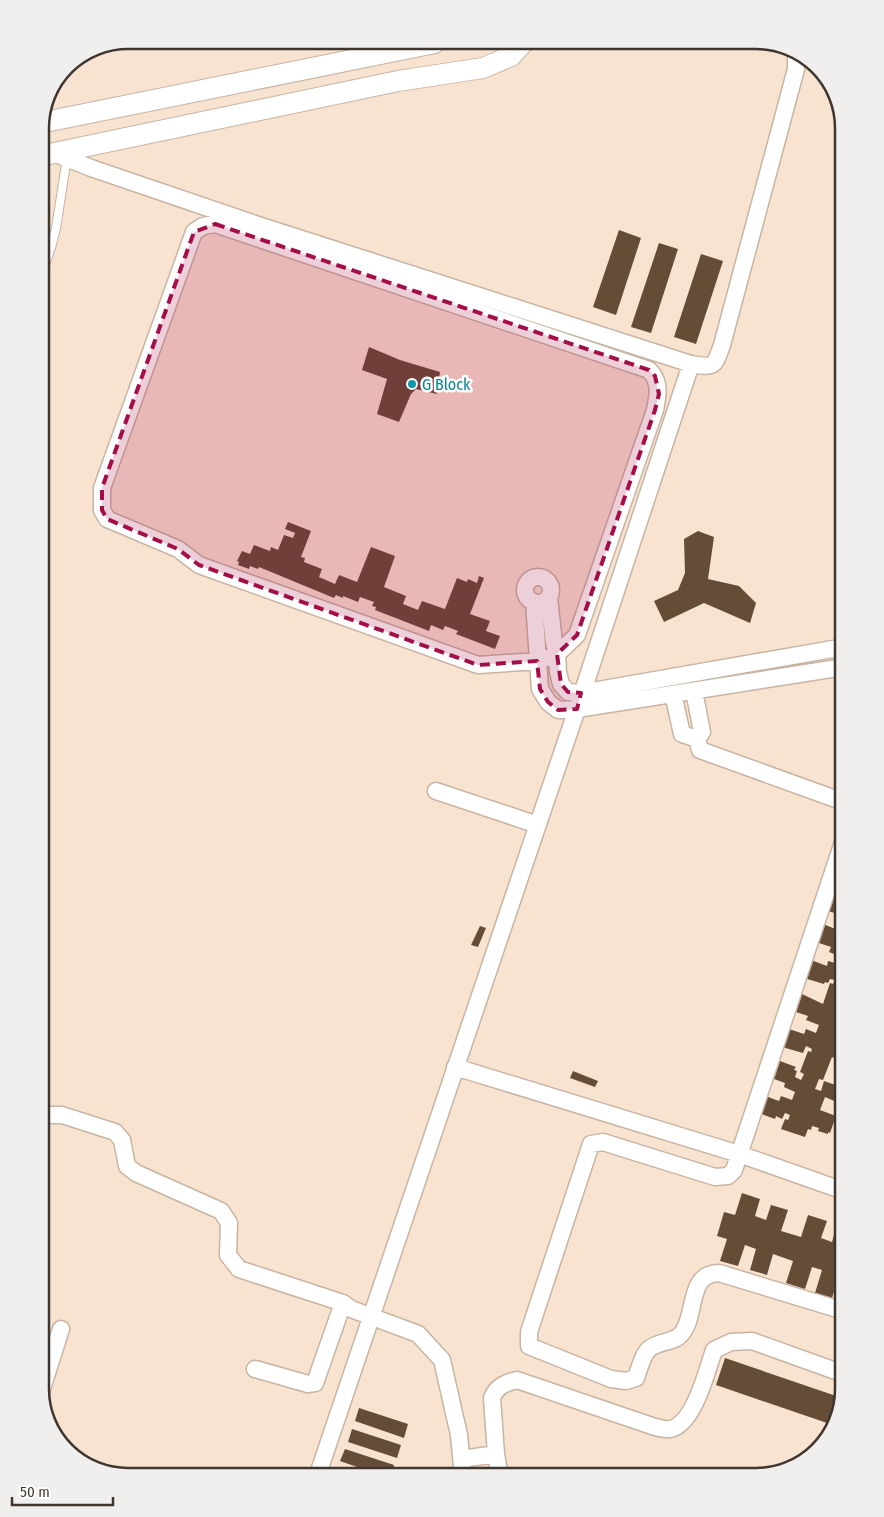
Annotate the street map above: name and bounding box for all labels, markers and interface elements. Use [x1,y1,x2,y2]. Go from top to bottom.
place label: G Block [422,375,471,394]
marker: G Block [406,378,418,390]
scale bar [12,1474,114,1506]
text: 50 m [20,1483,50,1501]

